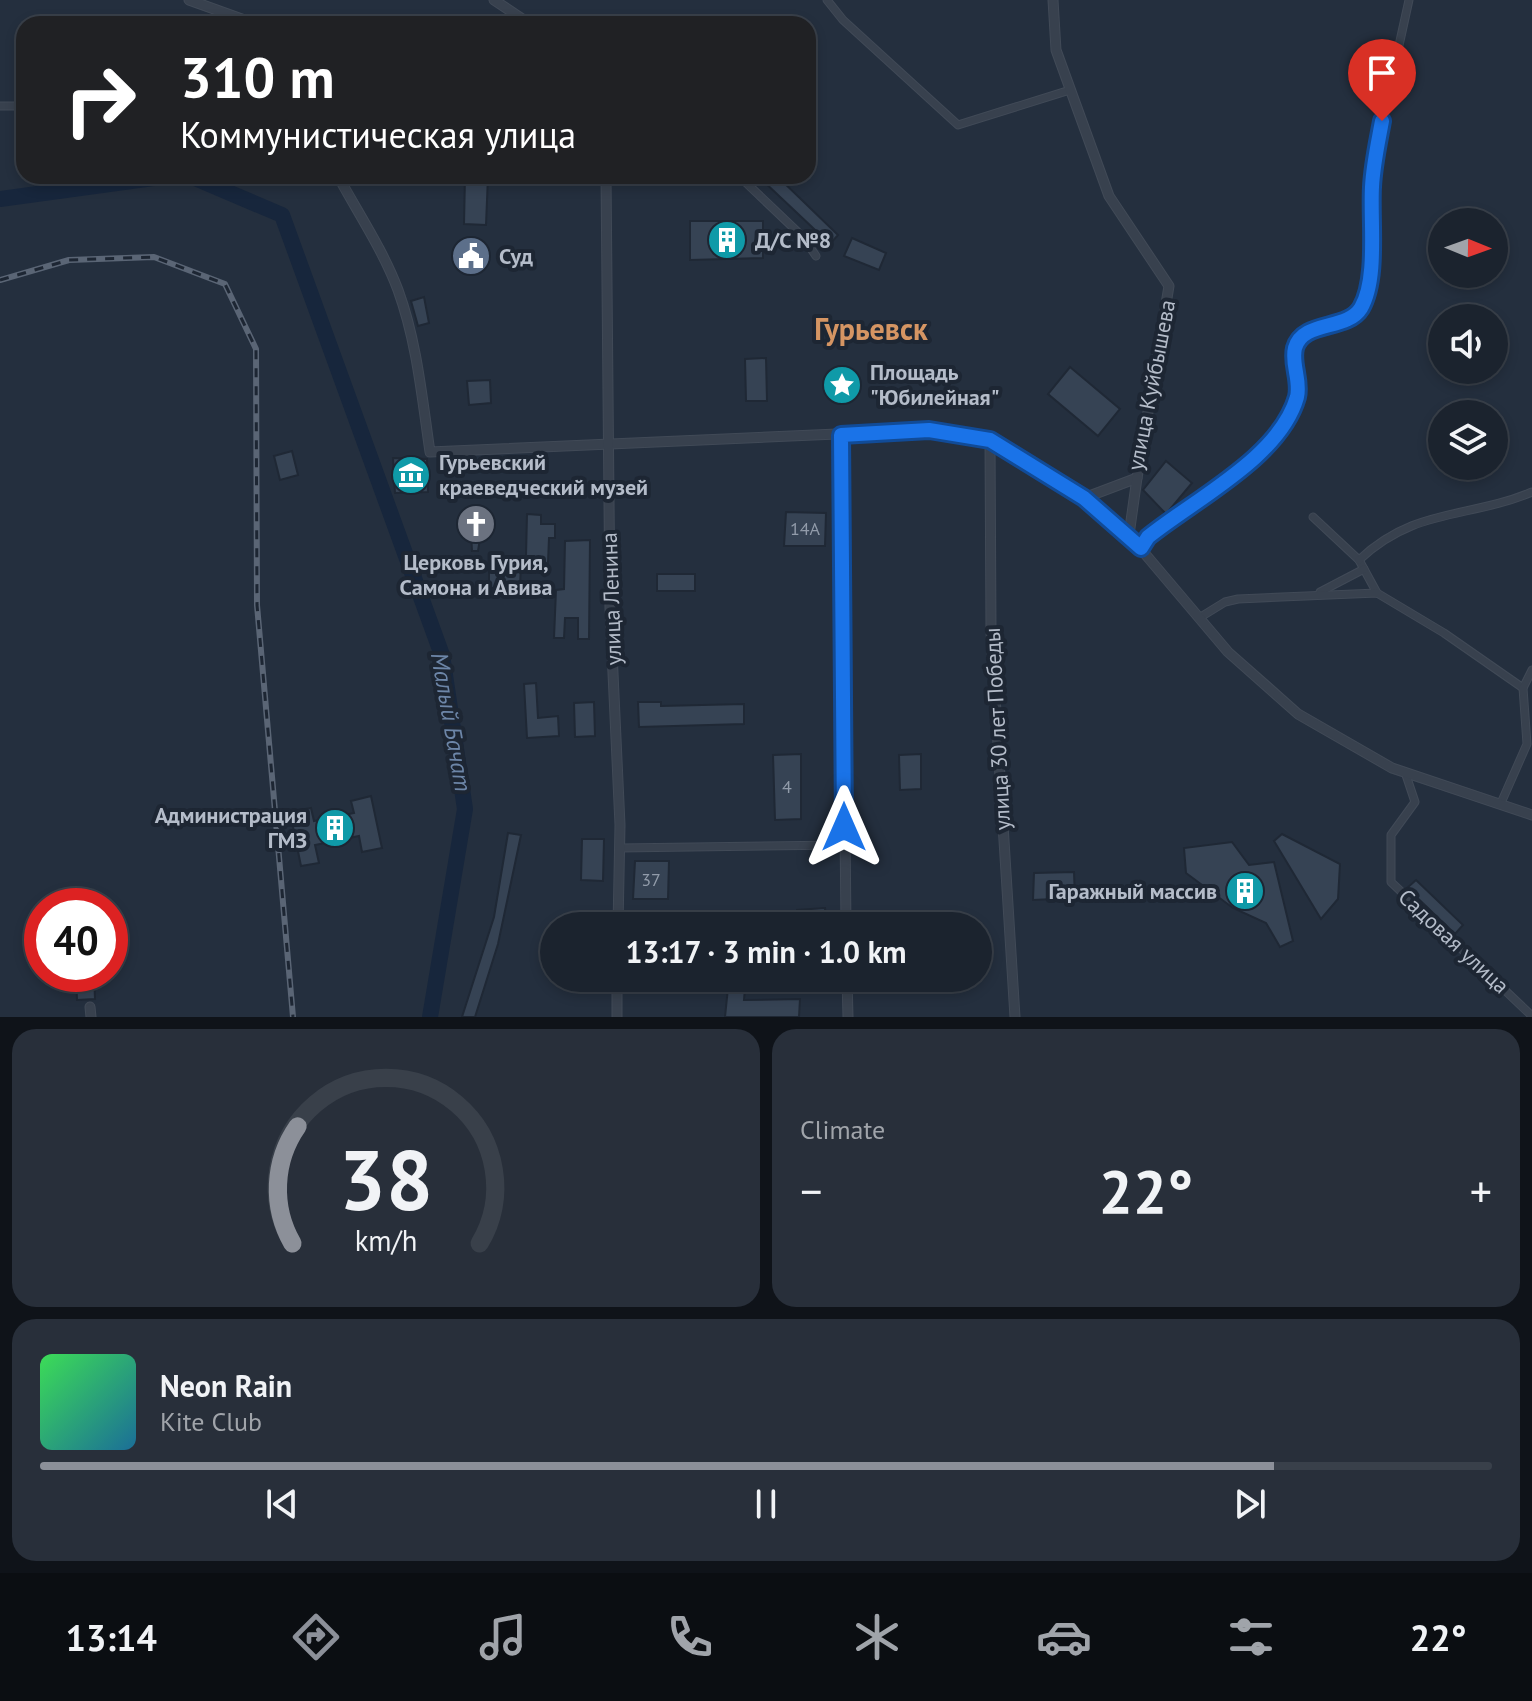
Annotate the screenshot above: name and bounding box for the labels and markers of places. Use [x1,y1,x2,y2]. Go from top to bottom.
pin [1348,39,1416,121]
building icon: Д/С №8 [706,219,748,261]
place label: Д/С №8 [755,226,831,254]
public building icon: Суд [450,235,492,277]
place label: Суд [499,242,533,270]
place label: Площадь "Юбилейная" [870,358,1000,411]
place icon: Площадь "Юбилейная" [821,364,863,406]
place label: Гурьевский краеведческий музей [439,448,648,501]
museum icon: Гурьевский краеведческий музей [390,454,432,496]
church icon: Церковь Гурия, Самона и Авива [455,503,497,545]
place label: Церковь Гурия, Самона и Авива [399,548,553,601]
place label: Администрация ГМЗ [155,801,307,854]
building icon: Администрация ГМЗ [314,807,356,849]
building icon: Гаражный массив [1224,870,1266,912]
place label: Гаражный массив [1048,877,1217,905]

